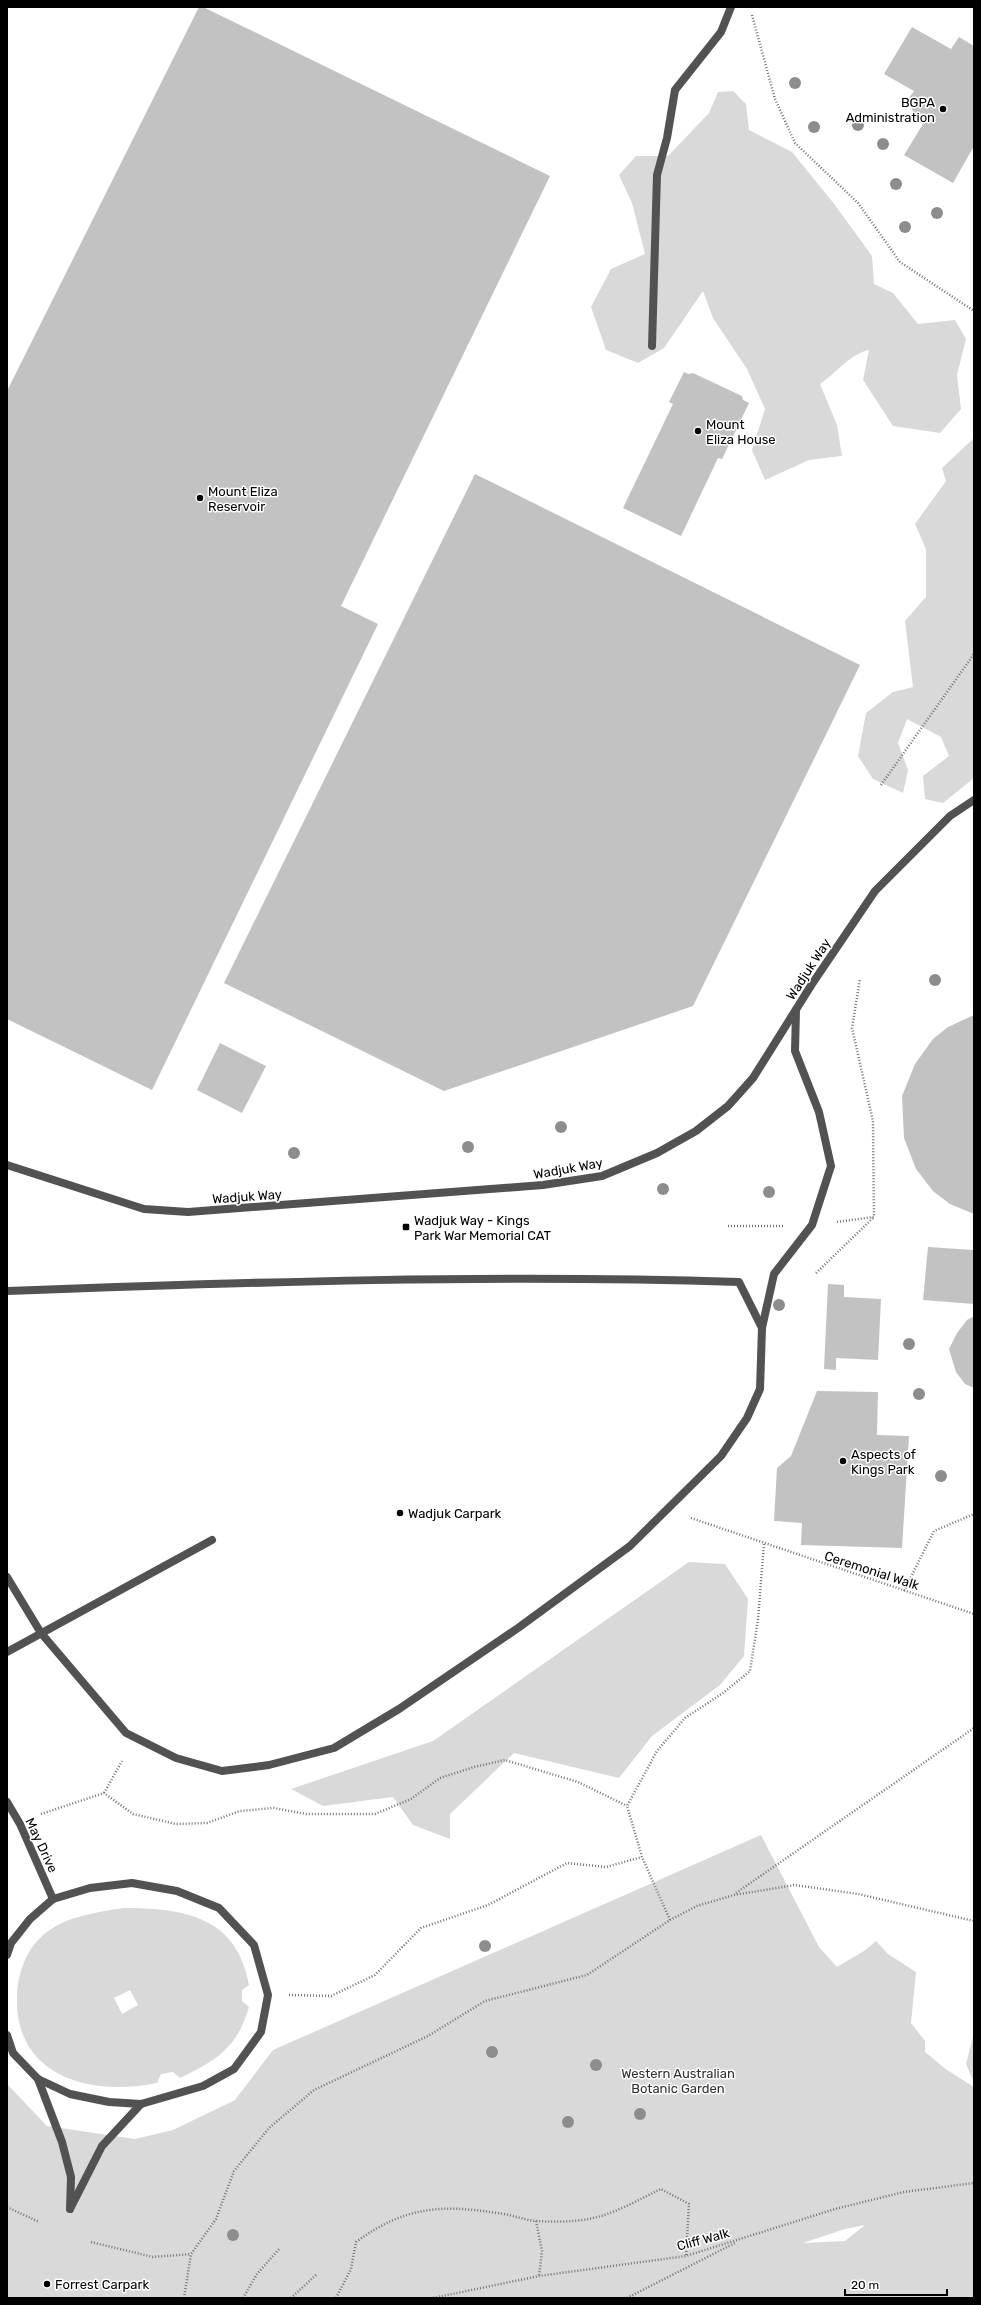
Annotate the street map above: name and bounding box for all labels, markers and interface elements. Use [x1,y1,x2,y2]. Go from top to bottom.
place label: BGPA Administration [846,95,935,125]
marker: BGPA Administration [938,104,948,114]
place label: Mount Eliza House [706,417,776,447]
marker: Mount Eliza House [693,426,703,436]
place label: Mount Eliza Reservoir [208,484,278,514]
marker: Mount Eliza Reservoir [195,493,205,503]
street label: Wadjuk Way [783,936,834,1003]
street label: Wadjuk Way [532,1155,604,1182]
street label: Wadjuk Way [212,1187,283,1206]
place label: Wadjuk Way - Kings Park War Memorial CAT [414,1213,552,1243]
marker: Wadjuk Way - Kings Park War Memorial CAT [401,1222,411,1232]
place label: Aspects of Kings Park [851,1447,916,1478]
marker: Aspects of Kings Park [838,1456,848,1466]
place label: Wadjuk Carpark [408,1506,502,1521]
marker: Wadjuk Carpark [395,1508,405,1518]
street label: Ceremonial Walk [823,1548,921,1593]
street label: May Drive [22,1815,61,1875]
park label: Western Australian Botanic Garden [621,2066,735,2096]
street label: Cliff Walk [675,2225,731,2254]
scale bar [845,2271,947,2297]
place label: Forrest Carpark [55,2277,149,2292]
text: 20 m [851,2278,879,2292]
marker: Forrest Carpark [42,2279,52,2289]

